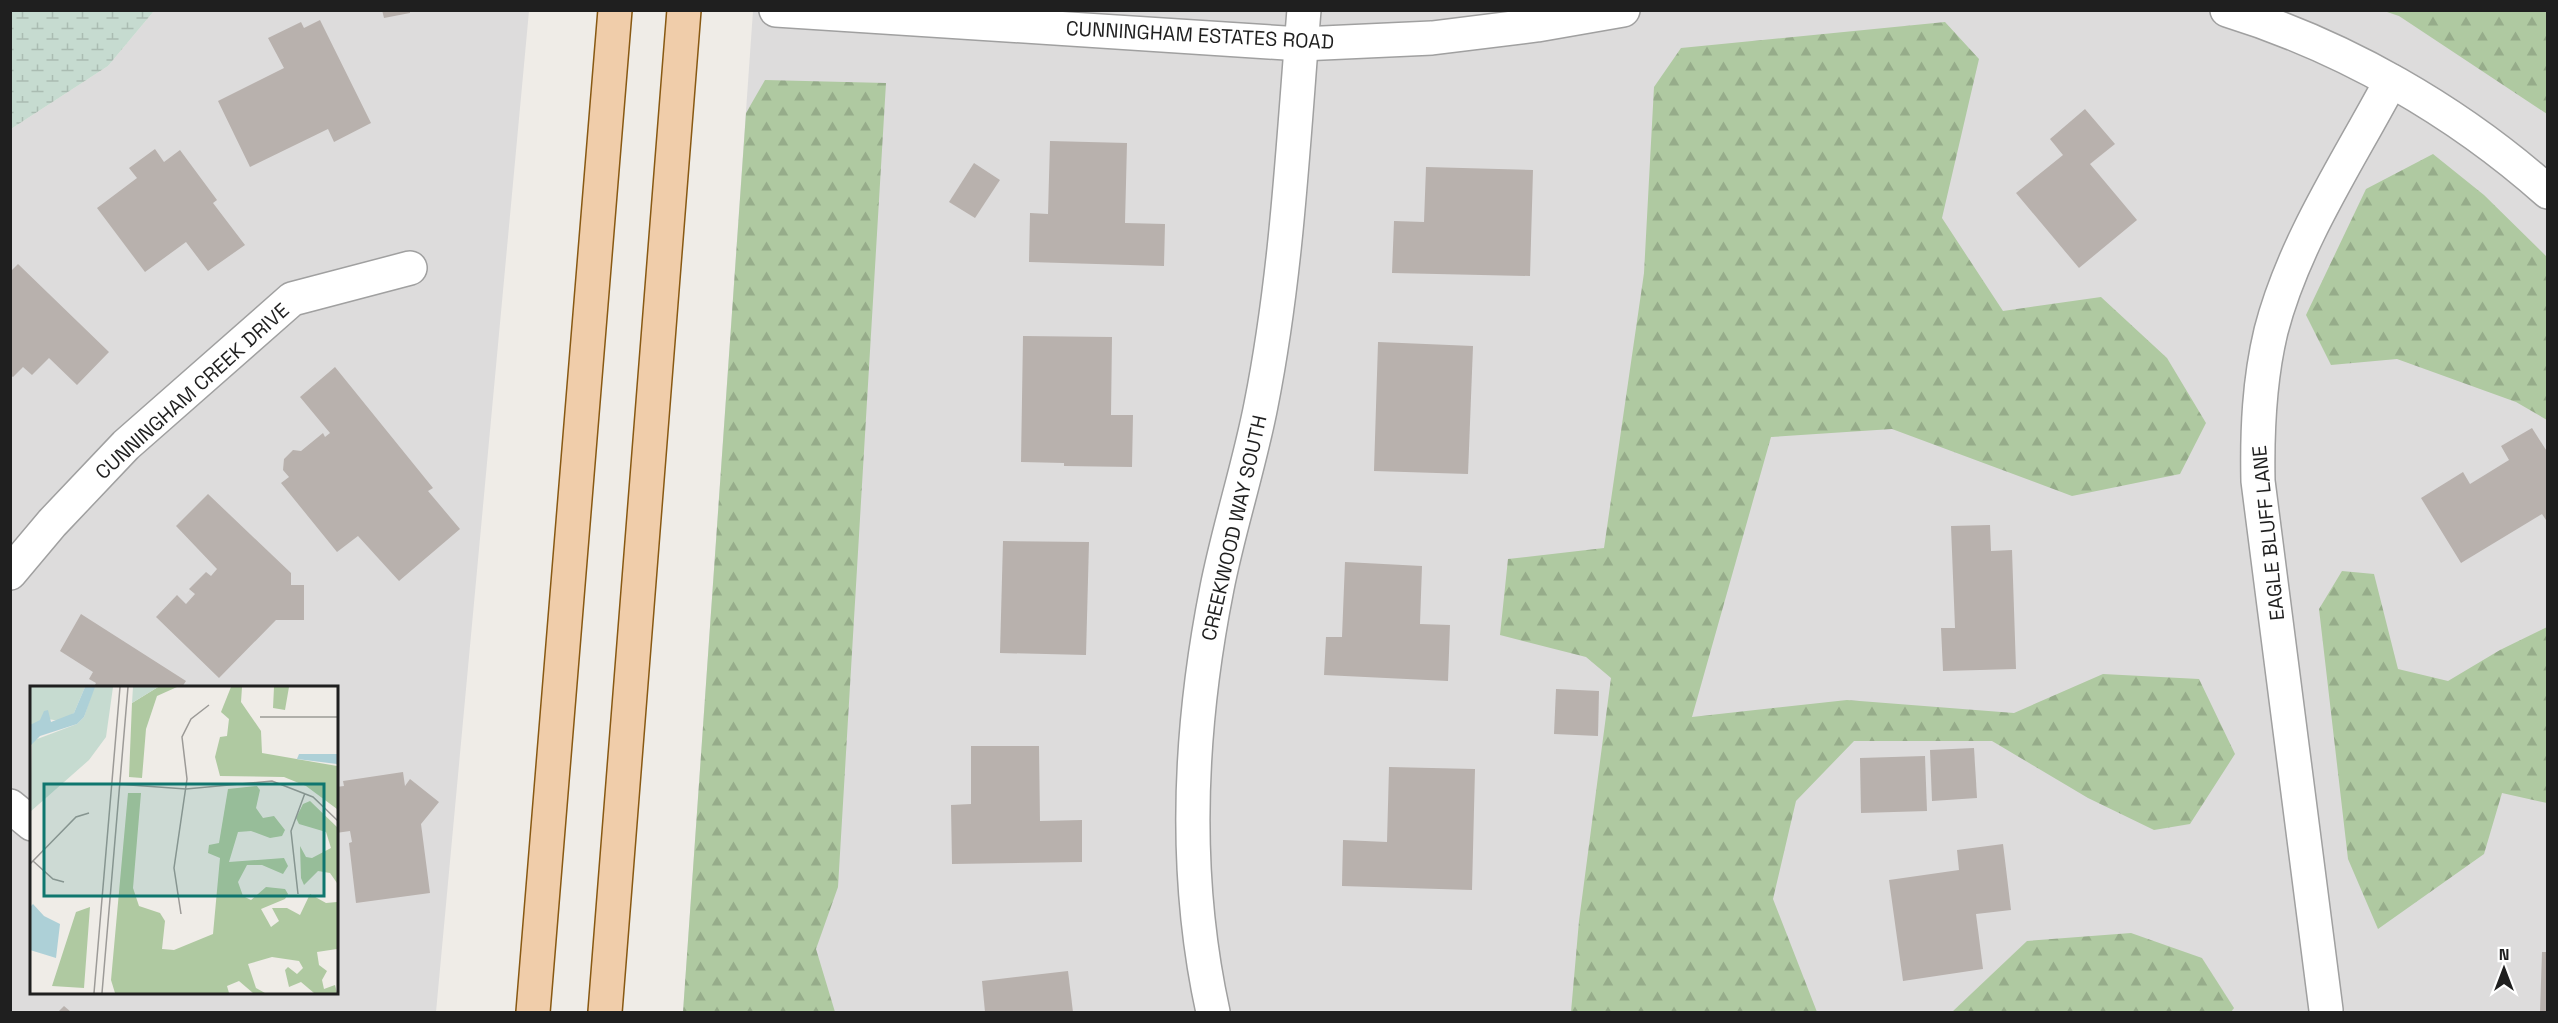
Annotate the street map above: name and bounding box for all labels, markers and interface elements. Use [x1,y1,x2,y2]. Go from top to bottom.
street label: CUNNINGHAM ESTATES ROAD [1065,15,1335,55]
street label: CUNNINGHAM CREEK DRIVE [90,297,294,485]
street label: CREEKWOOD WAY SOUTH [1195,413,1273,643]
street label: EAGLE BLUFF LANE [2246,444,2290,622]
inset map [30,686,338,993]
north arrow [2474,939,2534,999]
text: N [2499,944,2509,965]

